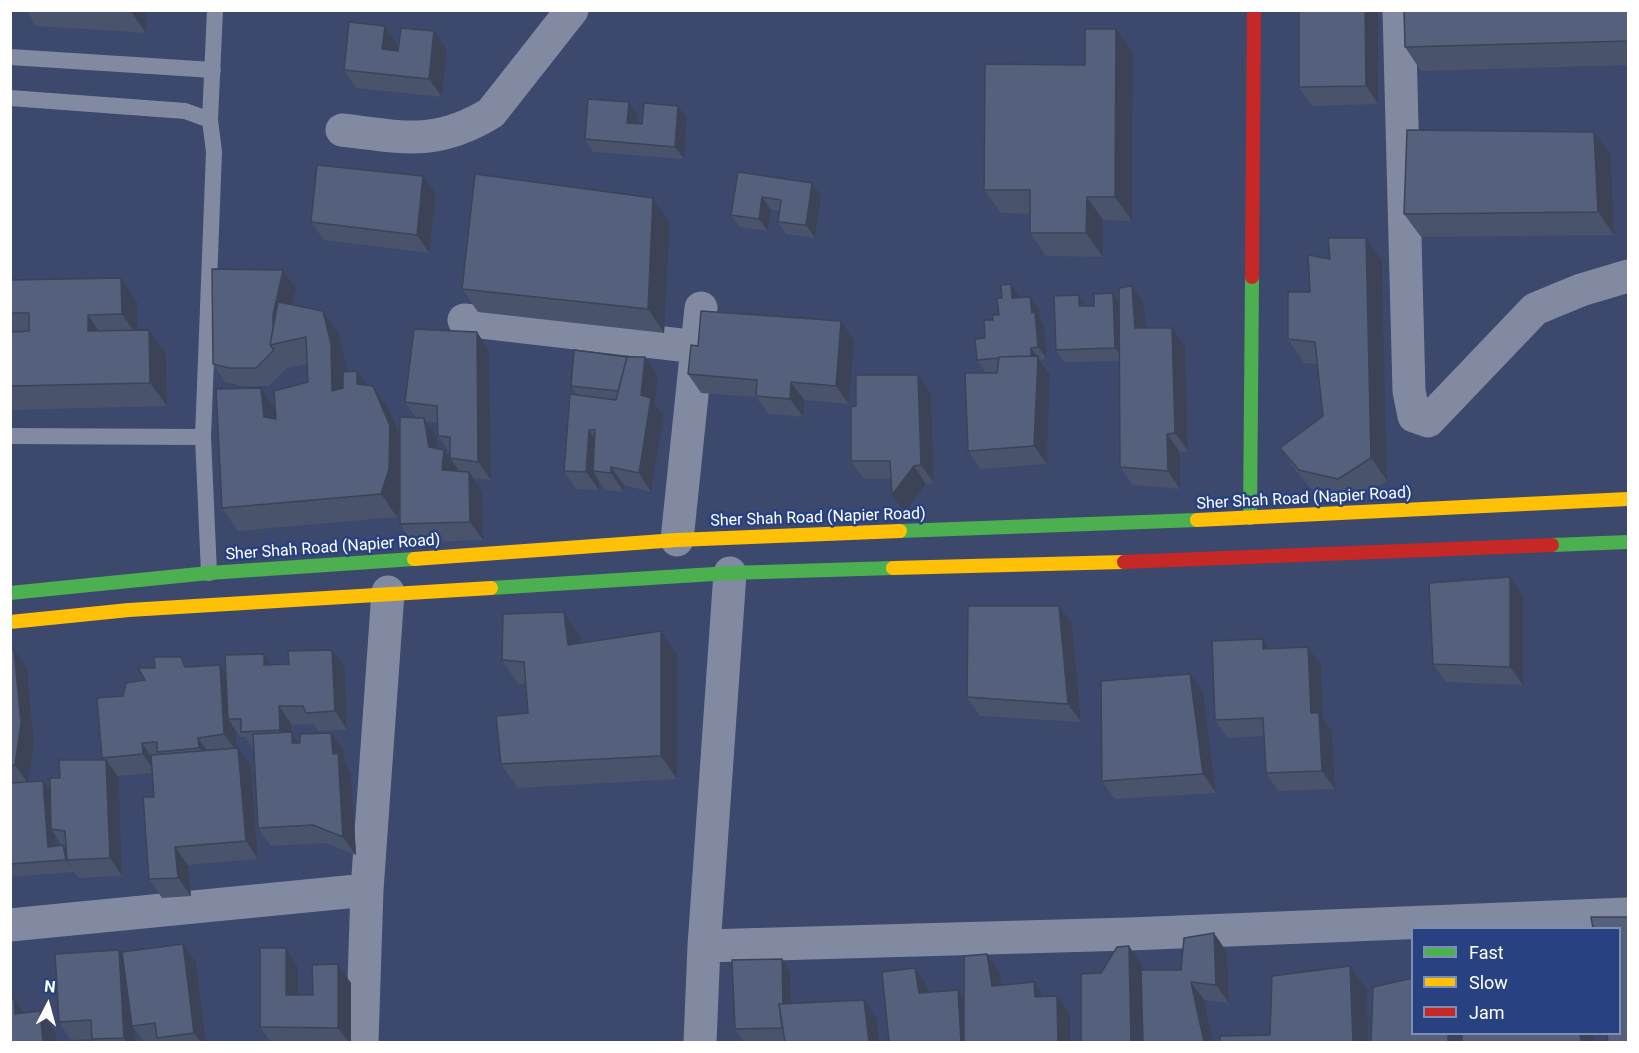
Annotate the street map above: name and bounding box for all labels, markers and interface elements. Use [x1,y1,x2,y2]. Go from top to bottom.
street label: Sher Shah Road (Napier Road) [1196,484,1412,514]
street label: Sher Shah Road (Napier Road) [710,505,926,531]
street label: Sher Shah Road (Napier Road) [225,531,441,565]
legend [1411,927,1621,1035]
text: Fast [1469,942,1504,963]
text: Slow [1469,972,1508,993]
north arrow [18,975,78,1035]
text: N [43,977,57,997]
text: Jam [1469,1002,1505,1023]

